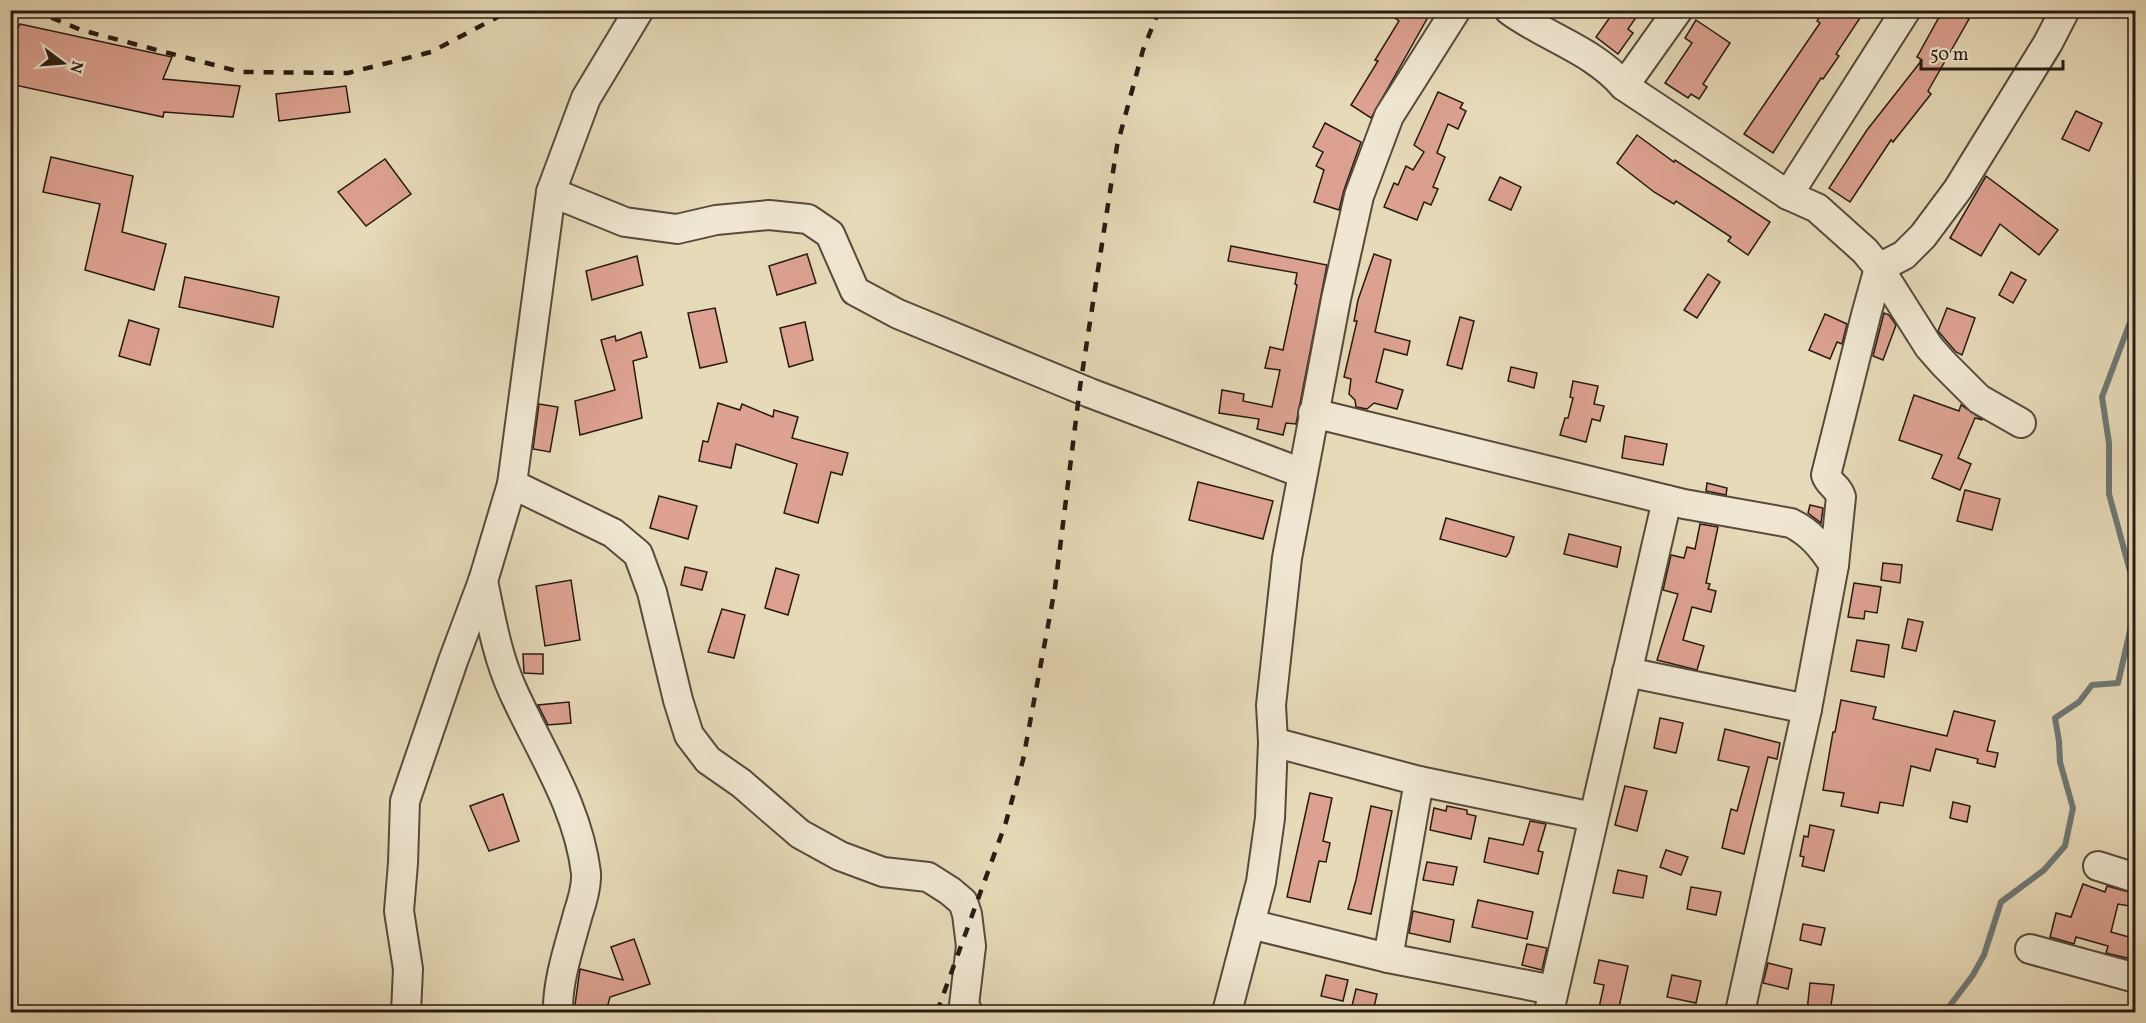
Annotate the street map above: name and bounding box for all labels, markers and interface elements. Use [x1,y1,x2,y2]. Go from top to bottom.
north arrow [33,33,93,93]
scale bar [1921,33,2064,71]
text: 50 m [1930,43,1969,68]
text: N [63,58,88,76]

